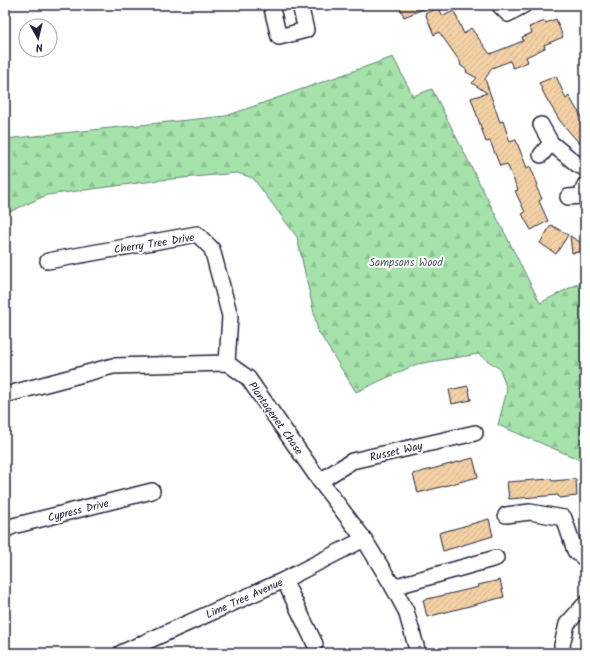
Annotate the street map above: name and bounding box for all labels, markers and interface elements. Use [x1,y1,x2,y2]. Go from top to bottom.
north arrow [18,18,58,58]
text: N [35,38,44,56]
street label: Cherry Tree Drive [113,229,196,259]
park label: Sampsons Wood [369,254,443,272]
street label: Plantagenet Chase [243,378,307,459]
street label: Russet Way [368,437,425,467]
street label: Cypress Drive [46,495,111,527]
street label: Lime Tree Avenue [203,574,286,624]

